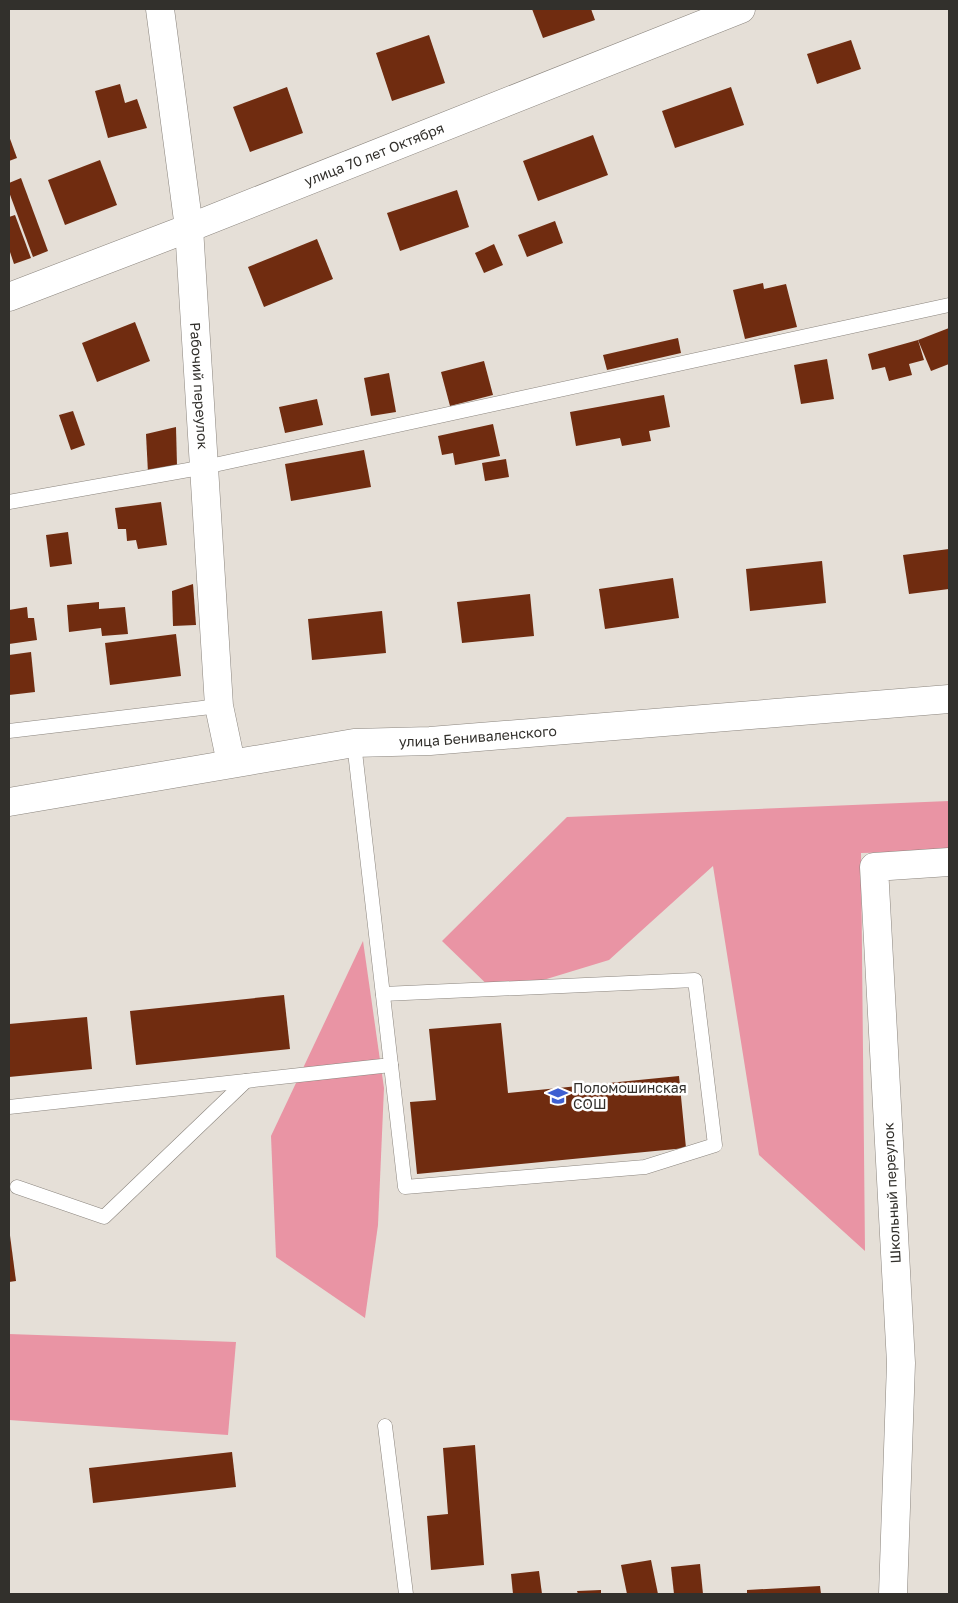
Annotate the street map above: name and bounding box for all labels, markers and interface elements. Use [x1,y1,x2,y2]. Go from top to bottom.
street label: улица 70 лет Октября [302,119,446,189]
street label: Рабочий переулок [187,322,212,450]
street label: улица Бениваленского [399,722,557,750]
place label: Поломошинская СОШ [573,1079,687,1112]
school or university icon: Поломошинская СОШ [547,1085,569,1107]
street label: Школьный переулок [879,1122,904,1264]

